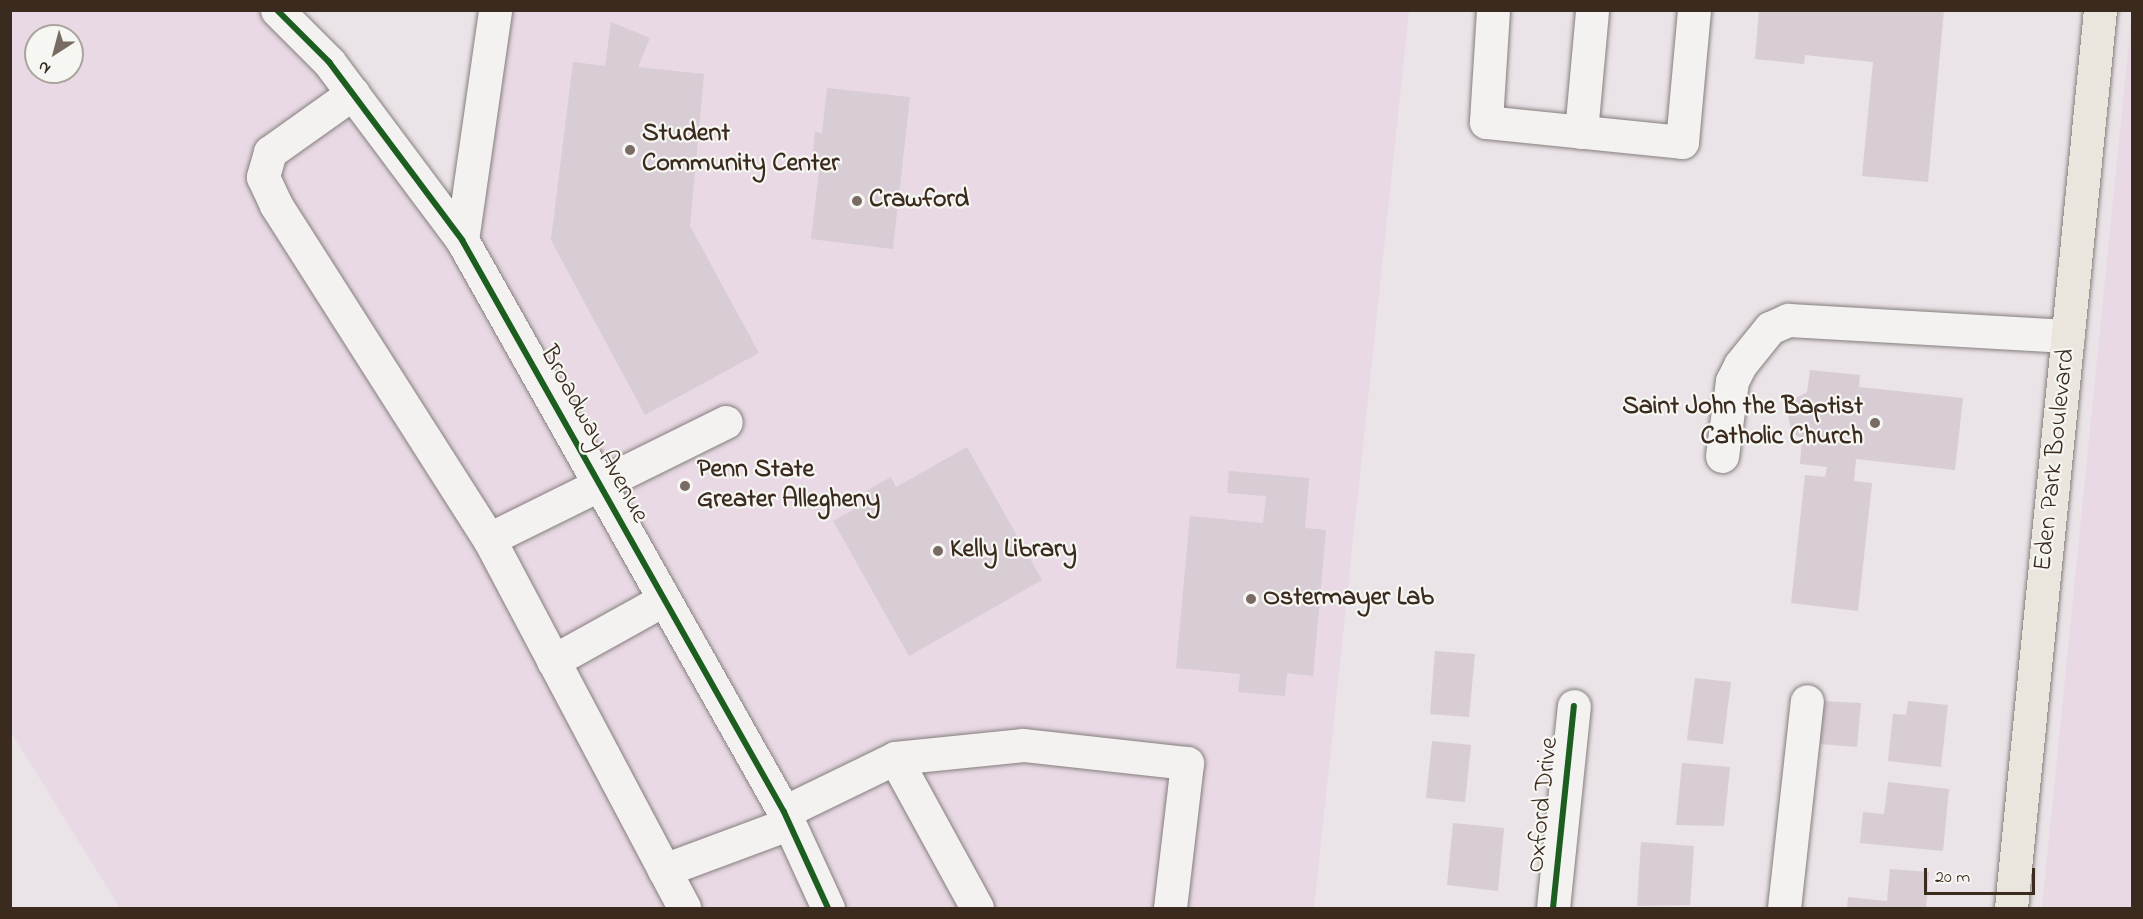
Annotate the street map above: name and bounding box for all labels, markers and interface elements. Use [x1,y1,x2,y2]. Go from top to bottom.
north arrow [24,24,84,84]
text: N [33,54,56,80]
place label: Student Community Center [642,119,839,180]
marker: Student Community Center [623,143,637,157]
place label: Crawford [869,185,969,217]
marker: Crawford [850,194,864,208]
street label: Broadway Avenue [531,341,655,529]
street label: Eden Park Boulevard [2029,347,2083,573]
place label: Saint John the Baptist Catholic Church [1622,392,1863,454]
marker: Saint John the Baptist Catholic Church [1868,416,1882,430]
place label: Penn State Greater Allegheny [697,455,880,516]
marker: Penn State Greater Allegheny [678,479,692,493]
place label: Kelly Library [950,535,1077,567]
marker: Kelly Library [931,544,945,558]
place label: Ostermayer Lab [1263,583,1434,615]
marker: Ostermayer Lab [1244,592,1258,606]
street label: Oxford Drive [1521,736,1567,874]
scale bar [1927,856,2038,894]
text: 20 m [1935,865,1970,891]

